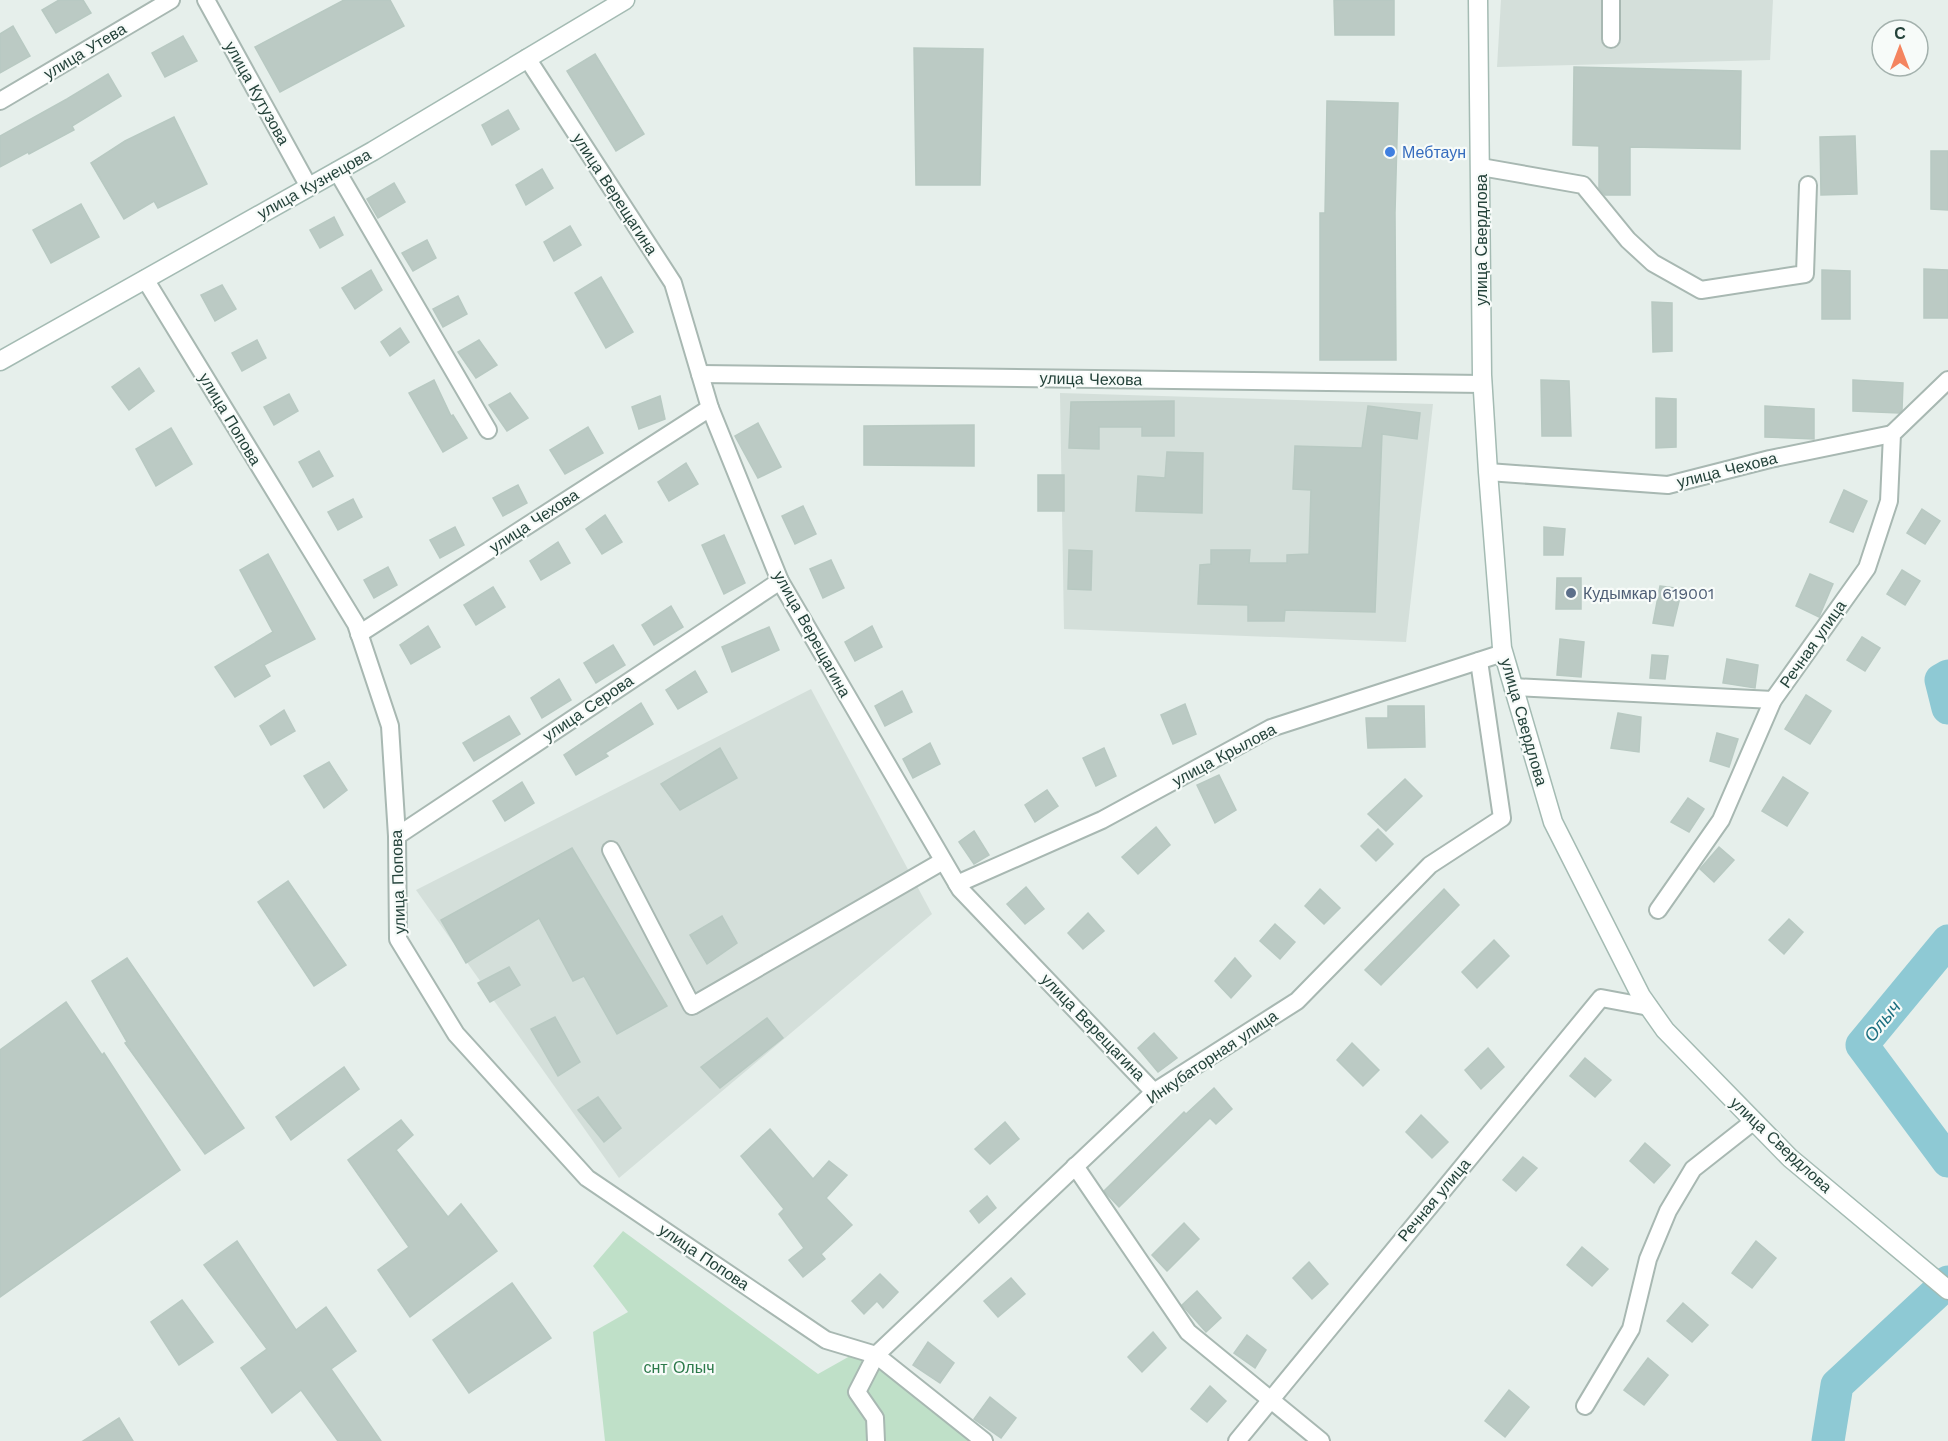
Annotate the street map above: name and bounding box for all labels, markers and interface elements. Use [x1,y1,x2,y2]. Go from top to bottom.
north arrow [1870,18,1930,78]
street label: улица Утева [40,19,130,83]
text: С [1894,24,1906,43]
street label: улица Кутузова [221,38,293,148]
street label: улица Верещагина [569,130,662,259]
place label: Мебтаун [1402,143,1466,162]
street label: улица Кузнецова [254,145,374,223]
marker: Мебтаун [1383,145,1397,159]
street label: улица Свердлова [1472,174,1491,306]
street label: улица Попова [195,369,265,469]
street label: улица Чехова [1040,369,1143,389]
street label: улица Чехова [1675,448,1779,492]
street label: улица Чехова [486,485,582,557]
street label: улица Верещагина [769,568,855,701]
place label: Кудымкар 619001 [1583,584,1714,603]
marker: Кудымкар 619001 [1564,586,1578,600]
street label: Речная улица [1776,596,1850,691]
street label: улица Свердлова [1497,656,1551,788]
street label: улица Серова [539,671,637,745]
street label: улица Крылова [1169,720,1279,790]
street label: улица Попова [387,829,409,935]
street label: улица Верещагина [1037,970,1149,1085]
water label: Олыч [1859,996,1905,1046]
street label: Инкубаторная улица [1143,1006,1281,1108]
street label: улица Свердлова [1726,1093,1836,1197]
street label: Речная улица [1394,1155,1474,1245]
street label: улица Попова [655,1220,753,1294]
park label: снт Олыч [643,1358,715,1377]

